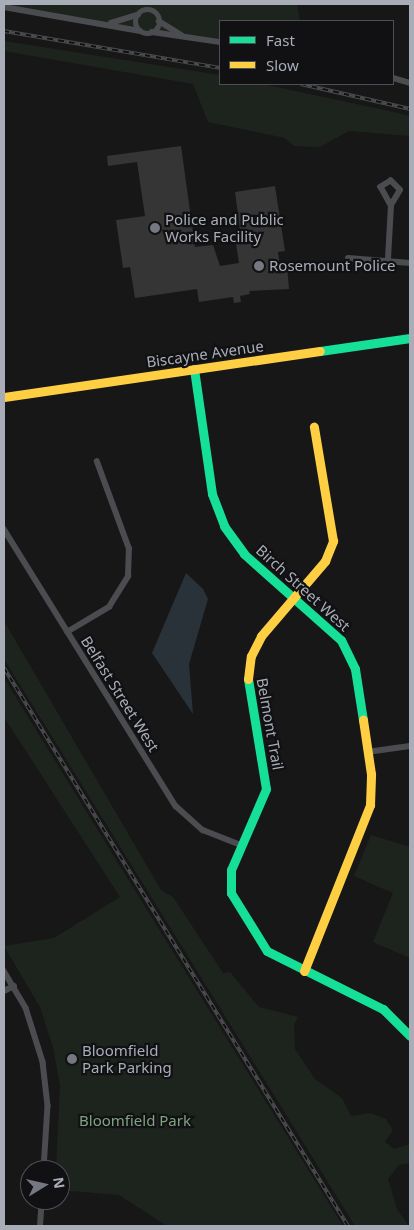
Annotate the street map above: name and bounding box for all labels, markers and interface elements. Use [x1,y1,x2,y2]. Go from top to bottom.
legend [219,20,394,85]
text: Fast [266,30,295,50]
text: Slow [266,55,299,75]
place label: Police and Public Works Facility [165,210,284,245]
marker: Police and Public Works Facility [149,222,161,234]
place label: Rosemount Police [269,257,396,275]
marker: Rosemount Police [253,260,265,272]
street label: Biscayne Avenue [145,337,265,371]
street label: Birch Street West [252,541,354,635]
street label: Belfast Street West [77,633,163,755]
street label: Belmont Trail [253,676,287,772]
place label: Bloomfield Park Parking [82,1041,172,1076]
marker: Bloomfield Park Parking [66,1053,78,1065]
park label: Bloomfield Park [79,1112,191,1130]
north arrow [20,1160,70,1210]
text: N [49,1176,70,1190]

